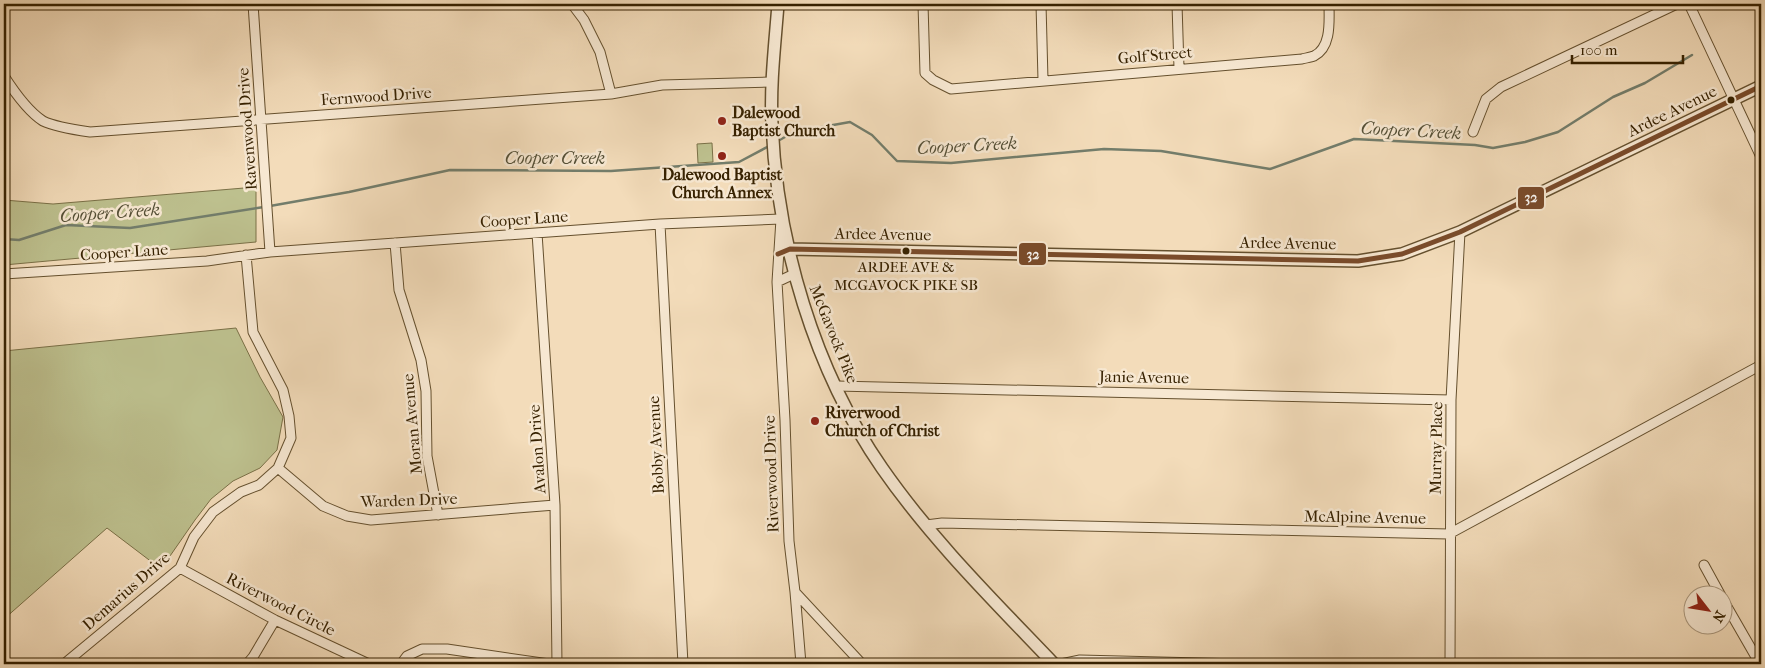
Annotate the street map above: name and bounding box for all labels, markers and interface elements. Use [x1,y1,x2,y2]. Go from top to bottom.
scale bar [1572,32,1684,64]
text: 100 m [1580,41,1618,59]
street label: Golf Street [1117,42,1193,68]
street label: Ravenwood Drive [233,67,261,191]
street label: Ardee Avenue [1624,81,1720,141]
street label: Fernwood Drive [320,83,432,109]
unlabelled marker [1726,95,1736,105]
place label: Dalewood Baptist Church [732,103,836,141]
marker: Dalewood Baptist Church [716,115,728,127]
water label: Cooper Creek [1360,118,1462,144]
water label: Cooper Creek [916,133,1018,159]
water label: Cooper Creek [505,148,605,169]
marker: Dalewood Baptist Church Annex [716,150,728,162]
place label: Dalewood Baptist Church Annex [662,165,782,202]
line badge: 32 [1517,186,1545,210]
text: 32 [1525,189,1537,206]
water label: Cooper Creek [59,199,161,227]
street label: Cooper Lane [479,206,569,232]
street label: Ardee Avenue [834,224,932,244]
street label: Ardee Avenue [1239,233,1337,253]
street label: Cooper Lane [79,239,169,265]
line badge: 32 [1018,242,1047,266]
marker: ARDEE AVE & MCGAVOCK PIKE SB [901,246,911,256]
text: 32 [1027,246,1039,263]
place label: ARDEE AVE & MCGAVOCK PIKE SB [834,258,978,294]
street label: McGavock Pike [806,282,862,386]
street label: Janie Avenue [1097,367,1189,387]
street label: Moran Avenue [398,373,426,475]
street label: Bobby Avenue [644,395,668,495]
street label: Murray Place [1426,401,1446,494]
place label: Riverwood Church of Christ [825,403,940,440]
street label: Avalon Drive [524,404,550,495]
street label: Riverwood Drive [759,415,783,533]
marker: Riverwood Church of Christ [809,415,821,427]
street label: Warden Drive [359,489,458,511]
street label: McAlpine Avenue [1304,506,1426,528]
street label: Demarius Drive [78,548,174,634]
street label: Riverwood Circle [223,568,339,640]
north arrow [1682,586,1732,636]
text: N [1708,608,1729,626]

